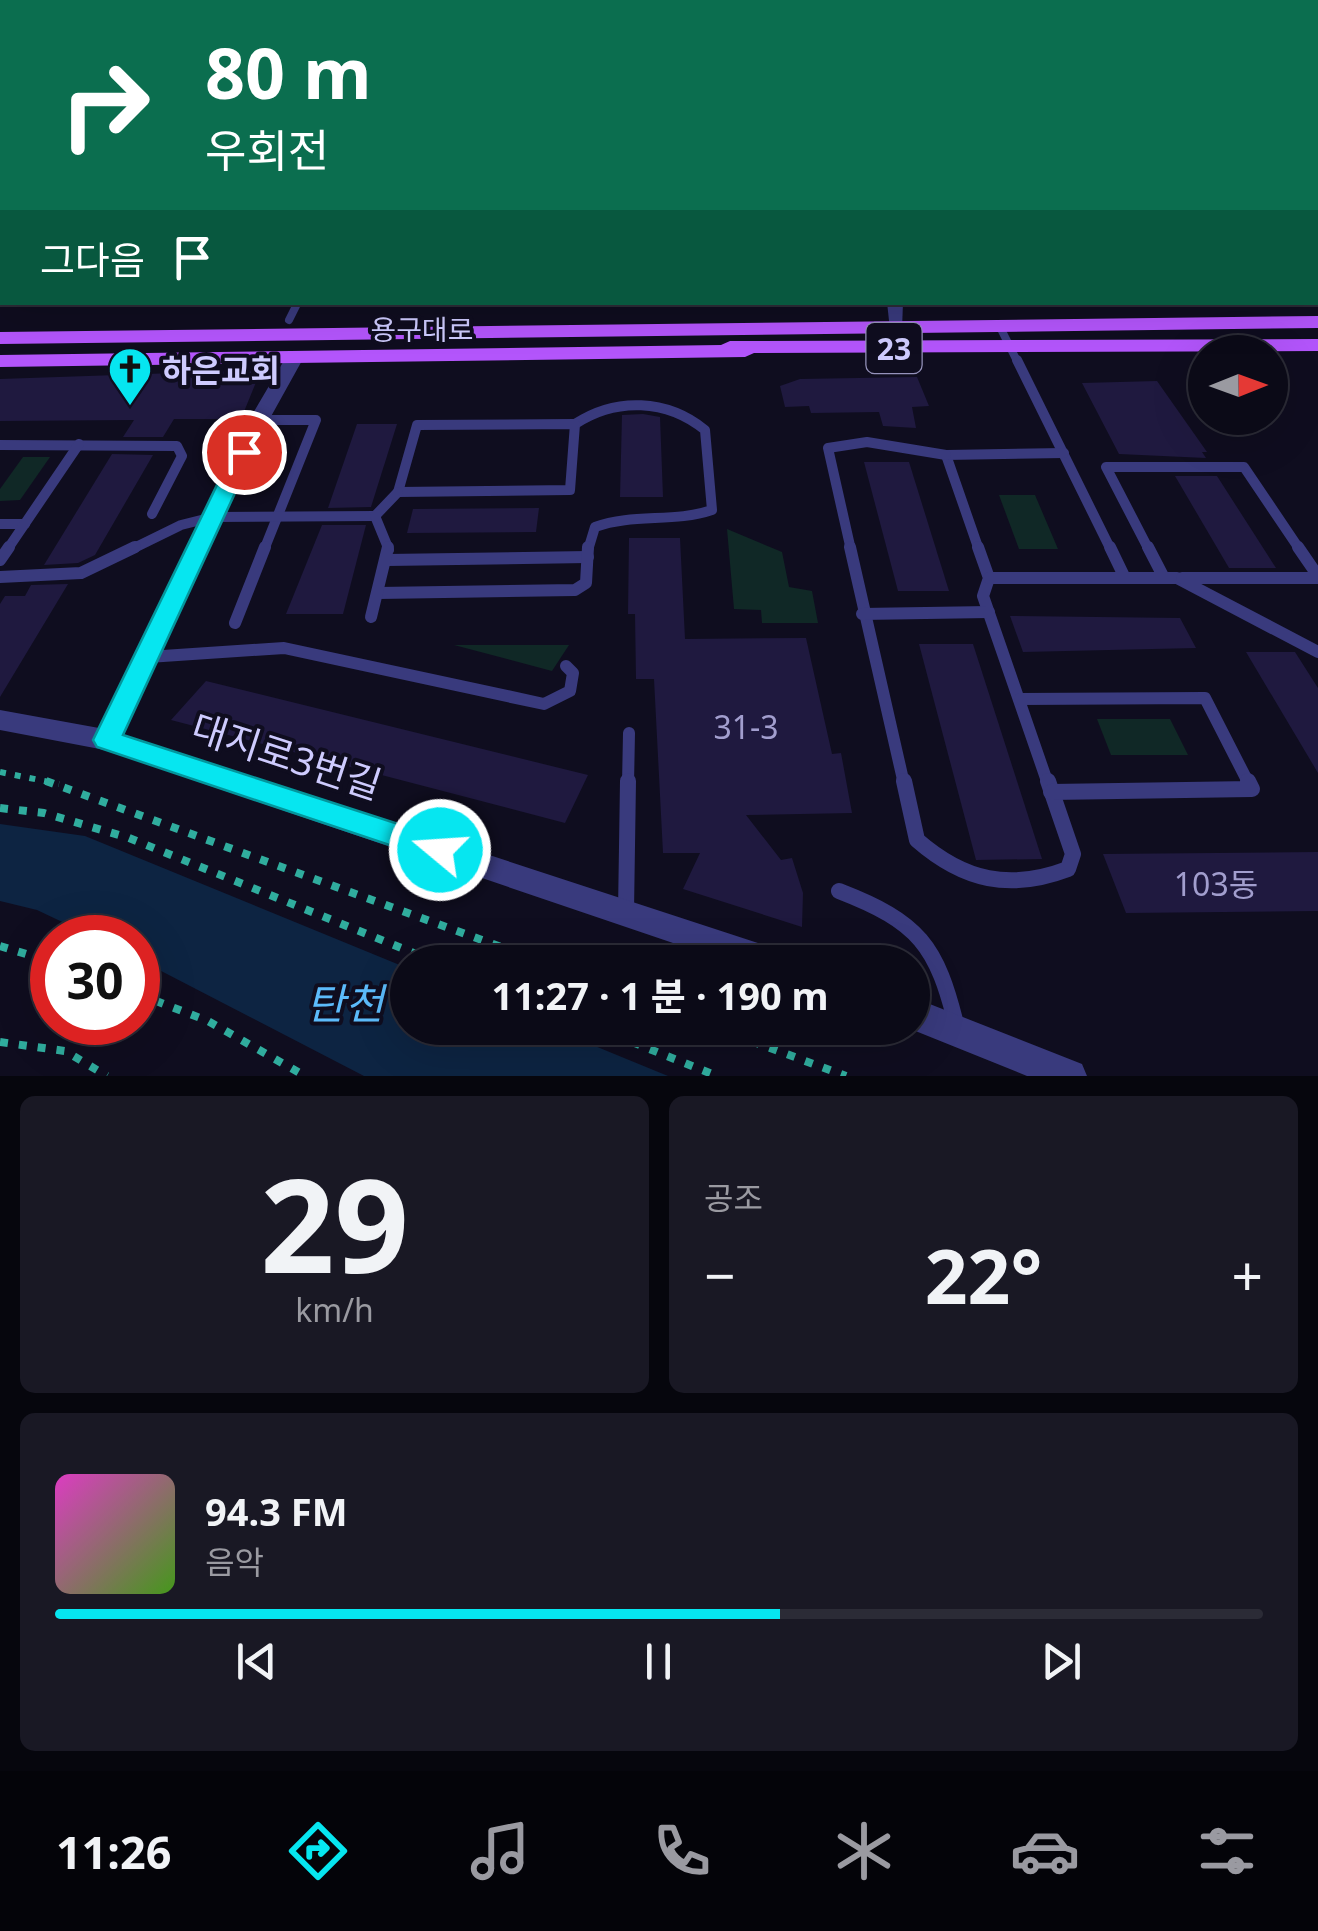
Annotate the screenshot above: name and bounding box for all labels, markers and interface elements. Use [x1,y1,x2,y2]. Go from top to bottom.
text: 80 m [205,24,372,120]
icon: right [40,40,170,170]
text: 우회전 [205,119,329,180]
icon: arrive [165,230,220,285]
text: 그다음 [40,233,145,285]
street label: 용구대로 [370,310,474,348]
road number: 23 [866,323,922,373]
north arrow [1188,335,1288,435]
map controls [1188,335,1288,435]
church icon: 하은교회 [107,346,153,407]
place label: 하은교회 [162,348,280,391]
pin [202,410,287,495]
icon: arrive [217,425,272,480]
street label: 대지로3번길 [186,700,388,810]
house number: 31-3 [713,705,779,748]
position arrow [388,798,492,902]
house number: 103동 [1174,862,1258,905]
speed limit sign: 30 [30,915,160,1045]
text: 11:27 · 1 분 · 190 m [491,969,829,1021]
water label: 탄천 [306,974,388,1031]
text: 29 [260,1134,409,1311]
text: 공조 [704,1176,763,1219]
text: 22° [925,1224,1042,1326]
text: − [704,1237,735,1312]
text: + [1232,1237,1263,1312]
text: km/h [295,1288,374,1331]
text: 94.3 FM [205,1485,347,1537]
text: 음악 [205,1540,264,1583]
icon: previous [229,1634,284,1689]
icon: pause [631,1634,686,1689]
icon: next [1034,1634,1089,1689]
icon: directions [283,1816,353,1886]
icon: music [465,1816,535,1886]
icon: phone [647,1816,717,1886]
icon: climate [829,1816,899,1886]
icon: car [1010,1816,1080,1886]
icon: filters [1192,1816,1262,1886]
text: 11:26 [56,1821,171,1882]

